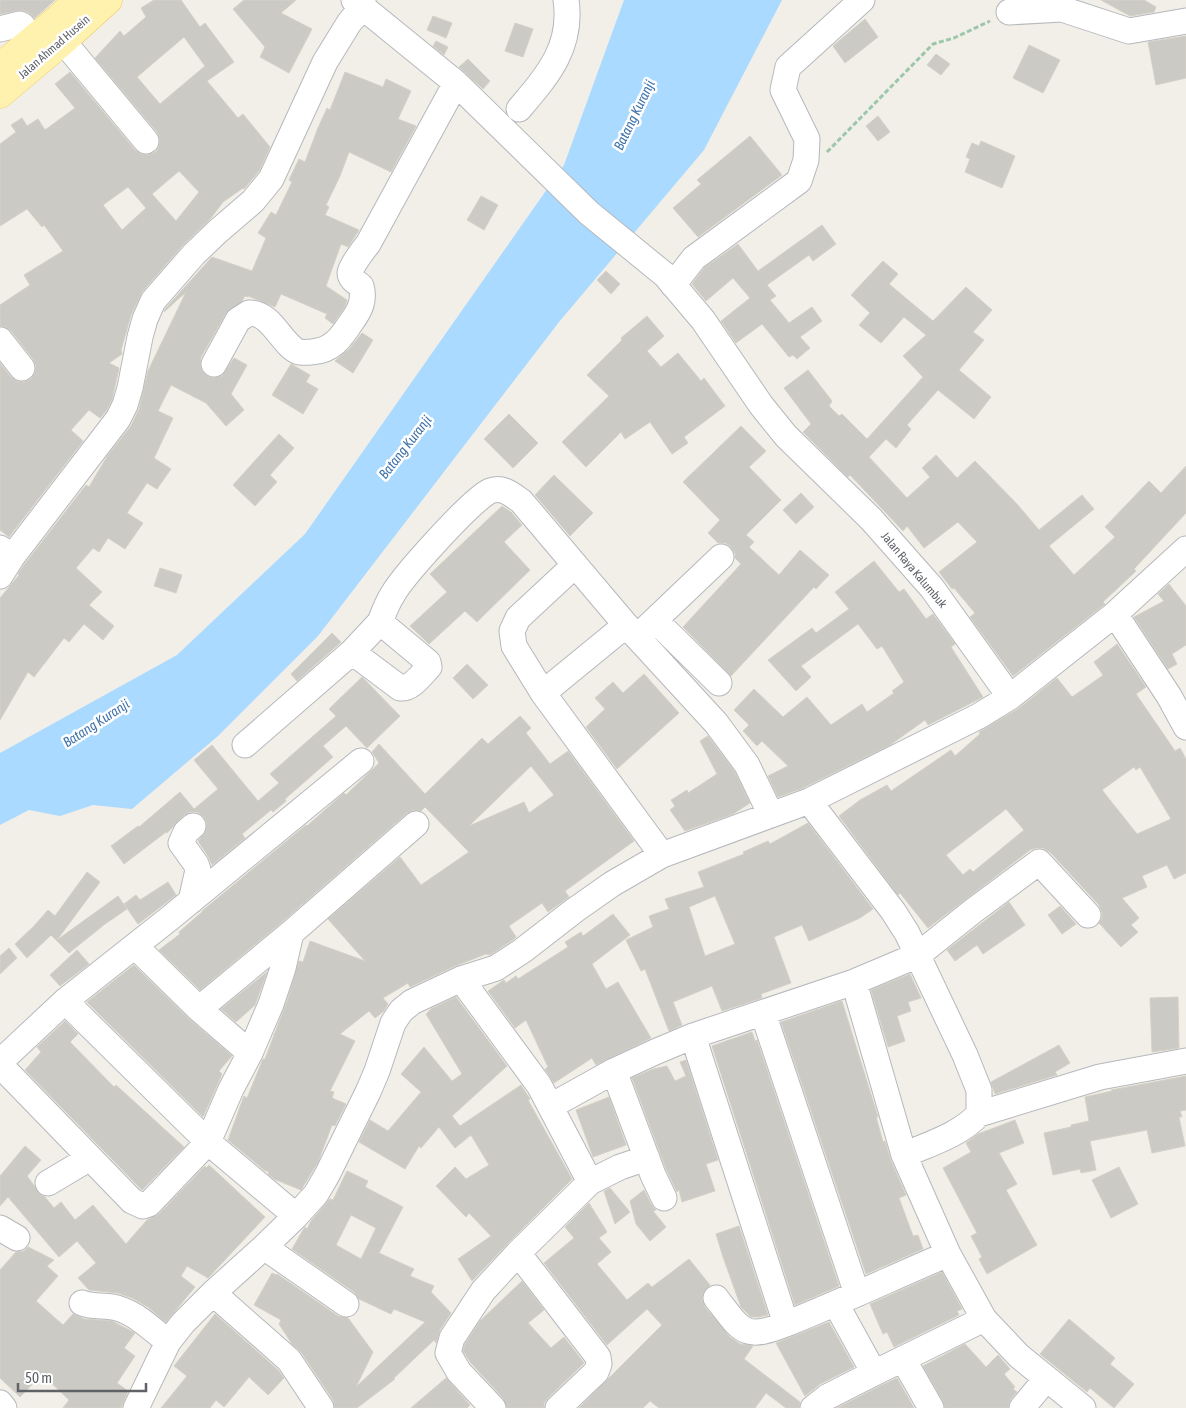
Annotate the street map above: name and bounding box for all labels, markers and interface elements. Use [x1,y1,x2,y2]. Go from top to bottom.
street label: Jalan Ahmad Husein [15,12,93,82]
water label: Batang Kuranji [610,77,658,153]
water label: Batang Kuranji [375,412,435,482]
street label: Jalan Raya Kalumbuk [878,529,950,611]
water label: Batang Kuranji [60,696,132,750]
scale bar [18,1360,145,1392]
text: 50 m [25,1369,52,1386]

